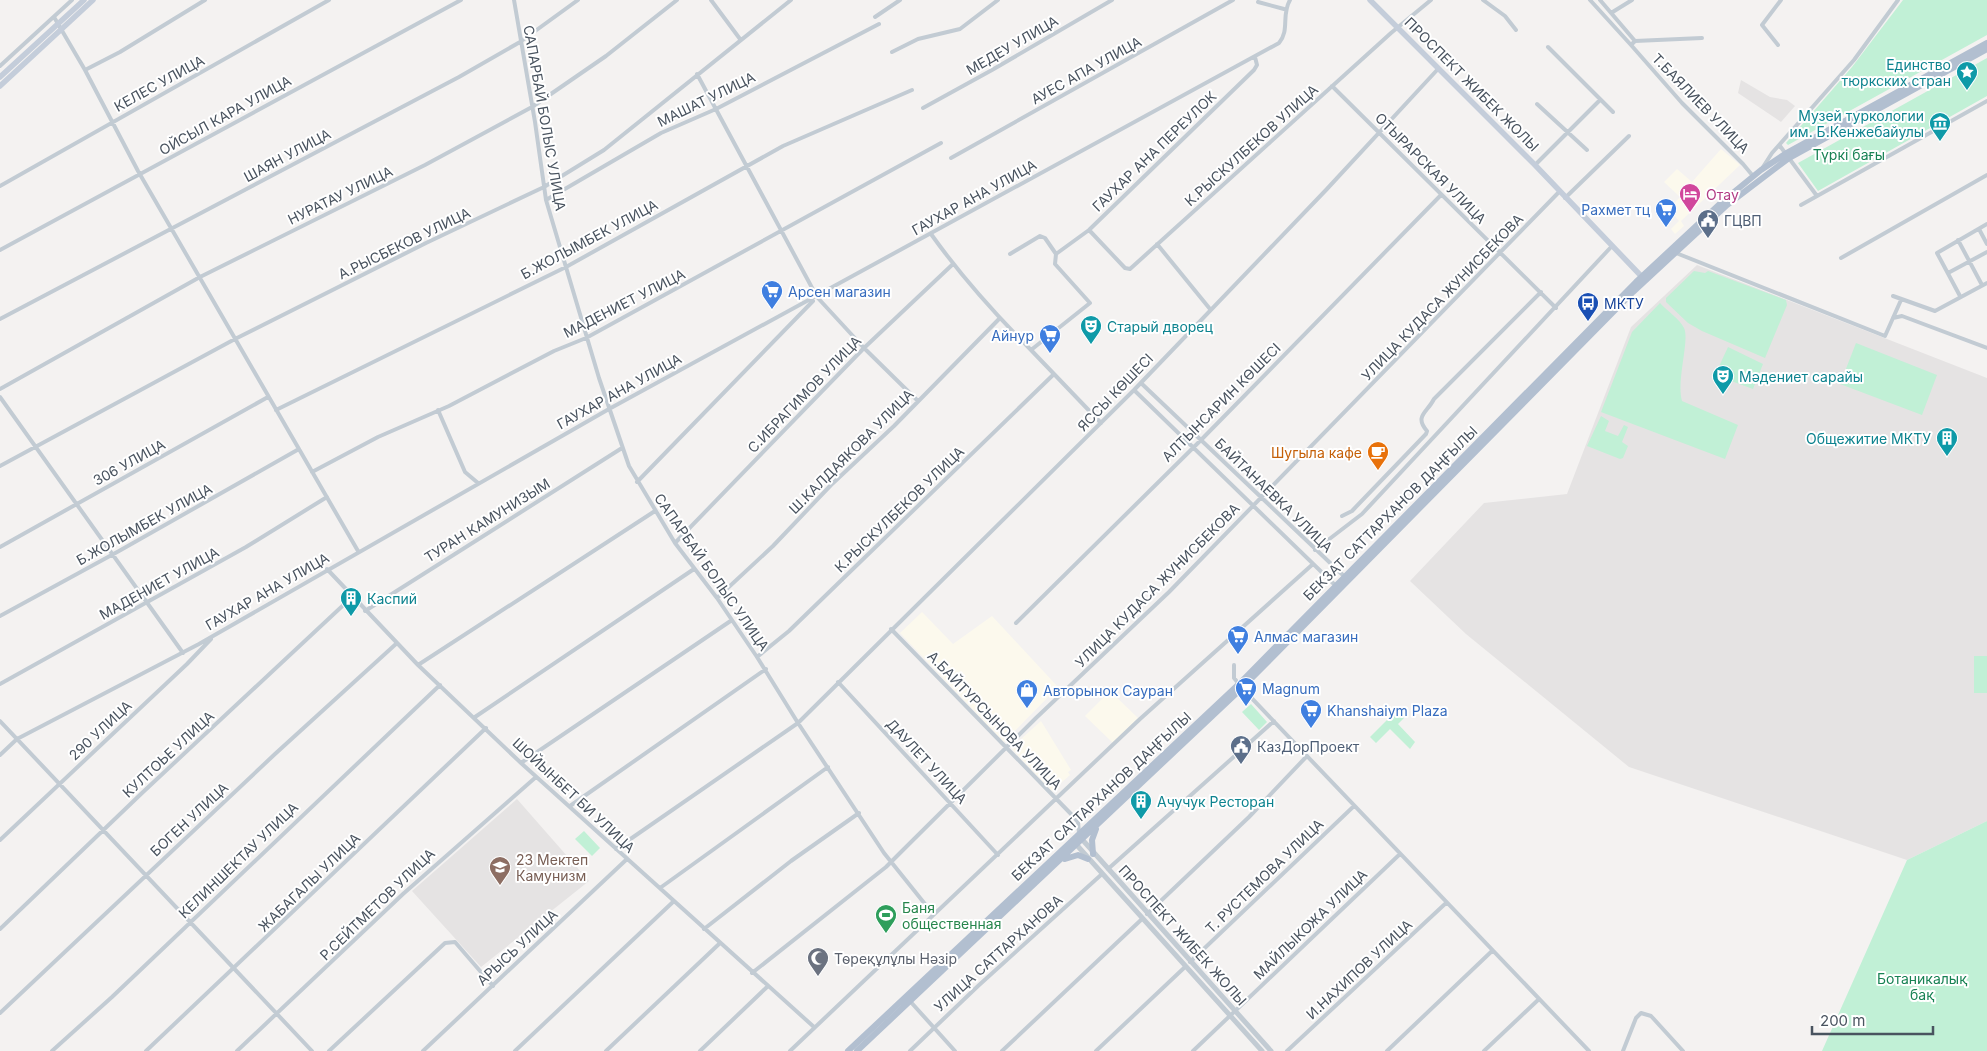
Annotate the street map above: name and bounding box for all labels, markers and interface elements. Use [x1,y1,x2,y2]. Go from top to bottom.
street label: МЕДЕУ УЛИЦА [963,12,1061,78]
street label: ПРОСПЕКТ ЖИБЕК ЖОЛЫ [1401,13,1543,155]
street label: САПАРБАЙ БОЛЫС УЛИЦА [520,24,571,212]
street label: АУЕС АПА УЛИЦА [1028,33,1144,107]
street label: Т.БАЯЛИЕВ УЛИЦА [1649,49,1753,157]
street label: КЕЛЕС УЛИЦА [111,51,207,115]
place label: Единство тюркских стран [1842,56,1951,89]
place icon: Единство тюркских стран [1955,60,1979,91]
street label: МАШАТ УЛИЦА [654,68,758,130]
street label: ОЙСЫЛ КАРА УЛИЦА [156,71,294,158]
street label: К.РЫСКУЛБЕКОВ УЛИЦА [1181,80,1321,209]
street label: ГАУХАР АНА ПЕРЕУЛОК [1088,87,1220,215]
place label: Музей туркологии им. Б.Кенжебайулы [1790,107,1924,140]
street label: ОТЫРАРСКАЯ УЛИЦА [1372,109,1490,227]
museum icon: Музей туркологии им. Б.Кенжебайулы [1928,111,1952,142]
street label: ШАЯН УЛИЦА [241,125,334,185]
park label: Түркі бағы [1813,146,1885,163]
street label: ГАУХАР АНА УЛИЦА [909,156,1040,238]
street label: НУРАТАУ УЛИЦА [285,162,395,228]
hotel icon: Отау [1678,182,1702,213]
place label: Отау [1706,186,1739,203]
street label: Б.ЖОЛЫМБЕК УЛИЦА [518,196,661,282]
supermarket icon: Рахмет тц [1654,197,1678,228]
place label: Рахмет тц [1581,201,1651,218]
street label: А.РЫСБЕКОВ УЛИЦА [335,203,473,282]
public building icon: ГЦВП [1696,208,1720,239]
street label: УЛИЦА КУДАСА ЖУНИСБЕКОВА [1358,210,1527,384]
place label: ГЦВП [1724,212,1762,229]
street label: МАДЕНИЕТ УЛИЦА [560,265,688,341]
supermarket icon: Арсен магазин [760,279,784,310]
place label: Арсен магазин [788,283,891,300]
bus stop icon: МКТУ [1576,291,1600,322]
place label: МКТУ [1604,295,1644,312]
theatre icon: Старый дворец [1079,314,1103,345]
place label: Старый дворец [1107,318,1214,335]
supermarket icon: Айнур [1038,323,1062,354]
place label: Айнур [991,327,1034,344]
street label: С.ИБРАГИМОВ УЛИЦА [744,332,865,456]
street label: АЛТЫНСАРИН КӨШЕСІ [1158,339,1284,465]
street label: ГАУХАР АНА УЛИЦА [554,350,685,432]
street label: ЯССЫ КӨШЕСІ [1074,350,1156,434]
theatre icon: Мәдениет сарайы [1711,364,1735,395]
place label: Мәдениет сарайы [1739,368,1863,385]
street label: Ш.КАЛДАЯКОВА УЛИЦА [785,385,917,517]
street label: БЕКЗАТ САТТАРХАНОВ ДАҢҒЫЛЫ [1299,422,1481,604]
building icon: Общежитие МКТУ [1935,426,1959,457]
place label: Общежитие МКТУ [1806,430,1931,447]
street label: БАЙТАНАЕВКА УЛИЦА [1212,434,1337,556]
street label: 306 УЛИЦА [90,435,168,489]
cafe icon: Шугыла кафе [1366,440,1390,471]
street label: К.РЫСКУЛБЕКОВ УЛИЦА [831,442,968,575]
place label: Шугыла кафе [1271,444,1362,461]
street label: ТУРАН КАМУНИЗЫМ [421,474,553,566]
street label: Б.ЖОЛЫМБЕК УЛИЦА [73,479,215,568]
street label: САПАРБАЙ БОЛЫС УЛИЦА [651,489,774,654]
street label: УЛИЦА КУДАСА ЖУНИСБЕКОВА [1071,499,1243,671]
street label: МАДЕНИЕТ УЛИЦА [96,543,222,623]
street label: ГАУХАР АНА УЛИЦА [202,549,332,633]
building icon: Каспий [339,586,363,617]
place label: Каспий [367,590,417,607]
supermarket icon: Алмас магазин [1226,624,1250,655]
place label: Алмас магазин [1254,628,1358,645]
street label: А.БАЙТУРСЫНОВА УЛИЦА [924,647,1067,793]
supermarket icon: Magnum [1234,676,1258,707]
shop icon: Авторынок Сауран [1015,678,1039,709]
place label: Magnum [1262,680,1320,697]
place label: Авторынок Сауран [1043,682,1173,699]
street label: 290 УЛИЦА [65,696,135,763]
supermarket icon: Khanshaiym Plaza [1299,698,1323,729]
place label: Khanshaiym Plaza [1327,702,1448,719]
street label: КУЛТОЬЕ УЛИЦА [119,707,218,801]
street label: БЕКЗАТ САТТАРХАНОВ ДАҢҒЫЛЫ [1008,708,1194,884]
street label: ДАУЛЕТ УЛИЦА [883,715,971,807]
street label: ШОЙЫНБЕТ БИ УЛИЦА [509,733,640,856]
public building icon: КазДорПроект [1229,734,1253,765]
place label: КазДорПроект [1257,738,1360,755]
street label: БОГЕН УЛИЦА [147,778,232,859]
building icon: Ачучук Ресторан [1129,789,1153,820]
place label: Ачучук Ресторан [1157,793,1274,810]
street label: КЕЛИНШЕКТАУ УЛИЦА [175,798,301,921]
street label: Т. РУСТЕМОВА УЛИЦА [1202,815,1327,937]
street label: ЖАБАГАЛЫ УЛИЦА [255,829,364,935]
street label: Р.СЕЙТМЕТОВ УЛИЦА [315,844,438,963]
place label: 23 Мектеп Камунизм [516,851,588,884]
school or university icon: 23 Мектеп Камунизм [488,855,512,886]
street label: ПРОСПЕКТ ЖИБЕК ЖОЛЫ [1116,861,1250,1009]
street label: МАЙЛЫКОЖА УЛИЦА [1249,864,1371,983]
street label: УЛИЦА САТТАРХАНОВА [930,891,1066,1015]
place label: Баня общественная [902,899,1001,932]
sports icon: Баня общественная [874,903,898,934]
street label: АРЫСЬ УЛИЦА [473,905,561,989]
street label: И.НАХИПОВ УЛИЦА [1303,915,1416,1022]
mosque icon: Төреқұлұлы Нәзір [806,946,830,977]
place label: Төреқұлұлы Нәзір [834,950,957,967]
park label: Ботаникалық бақ [1877,970,1967,1003]
scale bar [1812,1004,1933,1036]
text: 200 m [1820,1011,1865,1030]

